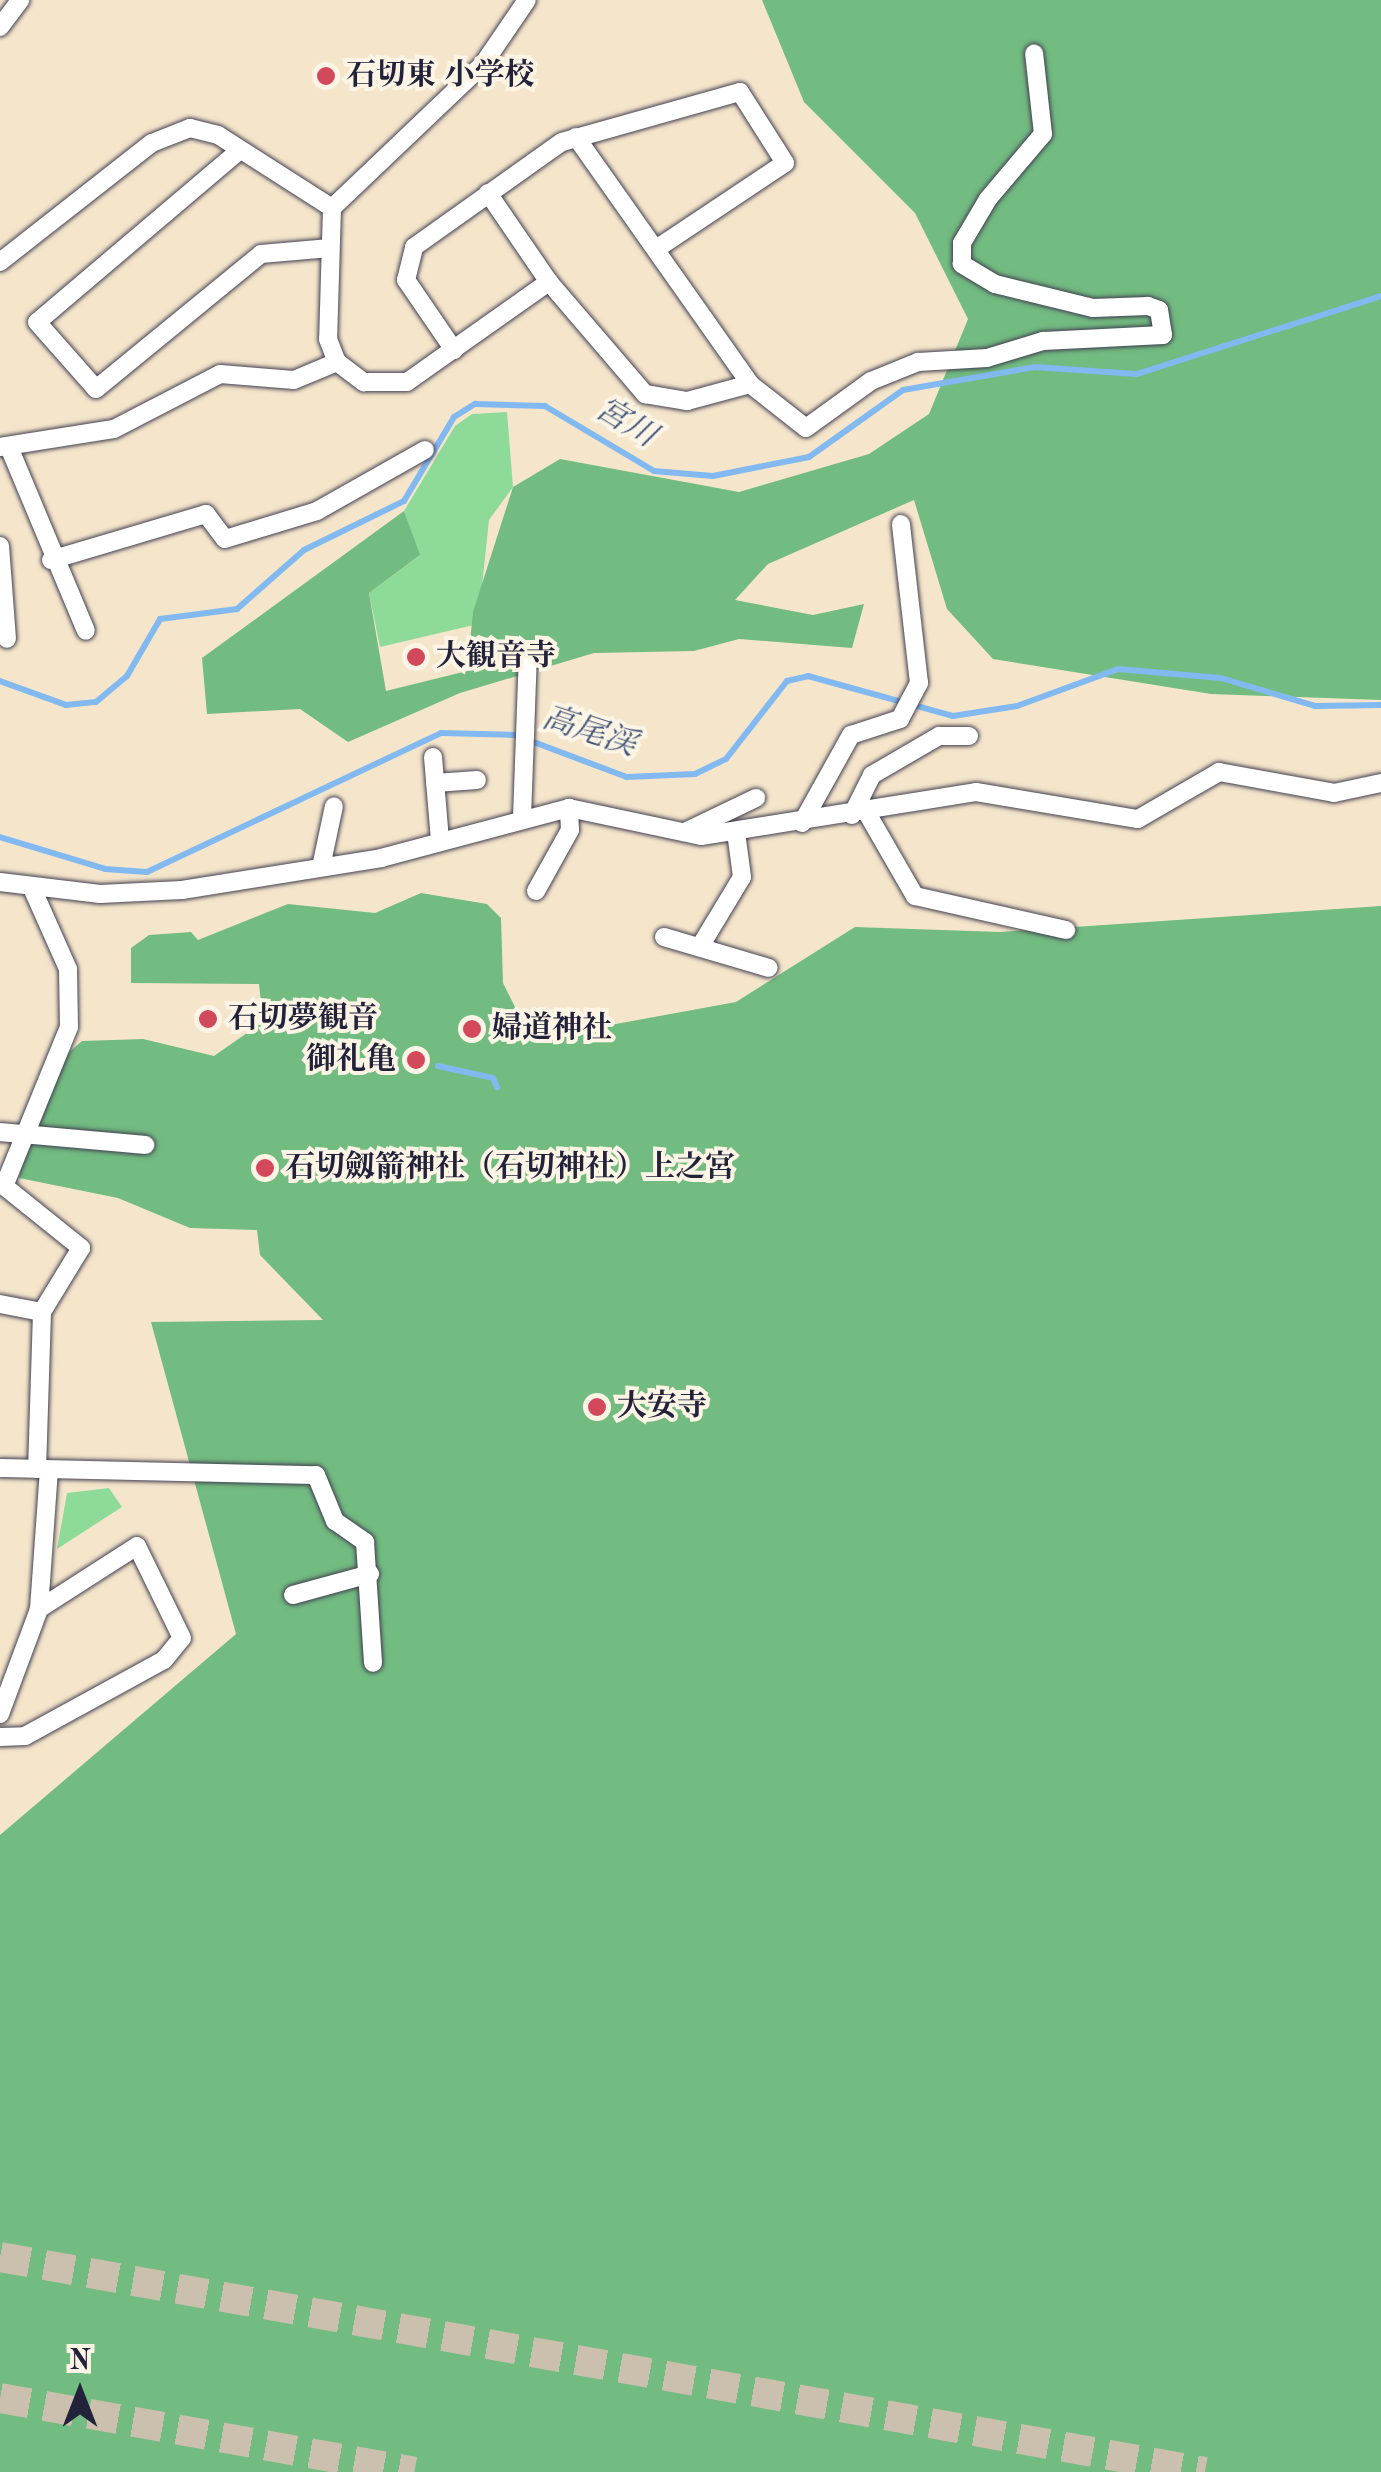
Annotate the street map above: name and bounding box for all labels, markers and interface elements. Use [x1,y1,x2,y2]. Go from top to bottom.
place label: 石切東 小学校 [346,58,534,94]
marker: 石切東 小学校 [315,65,337,87]
water label: 宮川 [588,391,662,457]
place label: 大観音寺 [436,639,556,675]
marker: 大観音寺 [405,646,427,668]
water label: 高尾渓 [537,700,641,766]
place label: 石切夢観音 [228,1001,378,1037]
marker: 石切夢観音 [197,1008,219,1030]
place label: 婦道神社 [492,1011,612,1047]
marker: 婦道神社 [461,1018,483,1040]
place label: 御礼亀 [306,1042,396,1078]
marker: 御礼亀 [405,1049,427,1071]
place label: 石切劔箭神社（石切神社）上之宮 [285,1150,735,1186]
marker: 石切劔箭神社（石切神社）上之宮 [254,1157,276,1179]
place label: 大安寺 [617,1389,707,1425]
marker: 大安寺 [586,1396,608,1418]
north arrow [30,2342,130,2442]
text: N [69,2348,91,2376]

